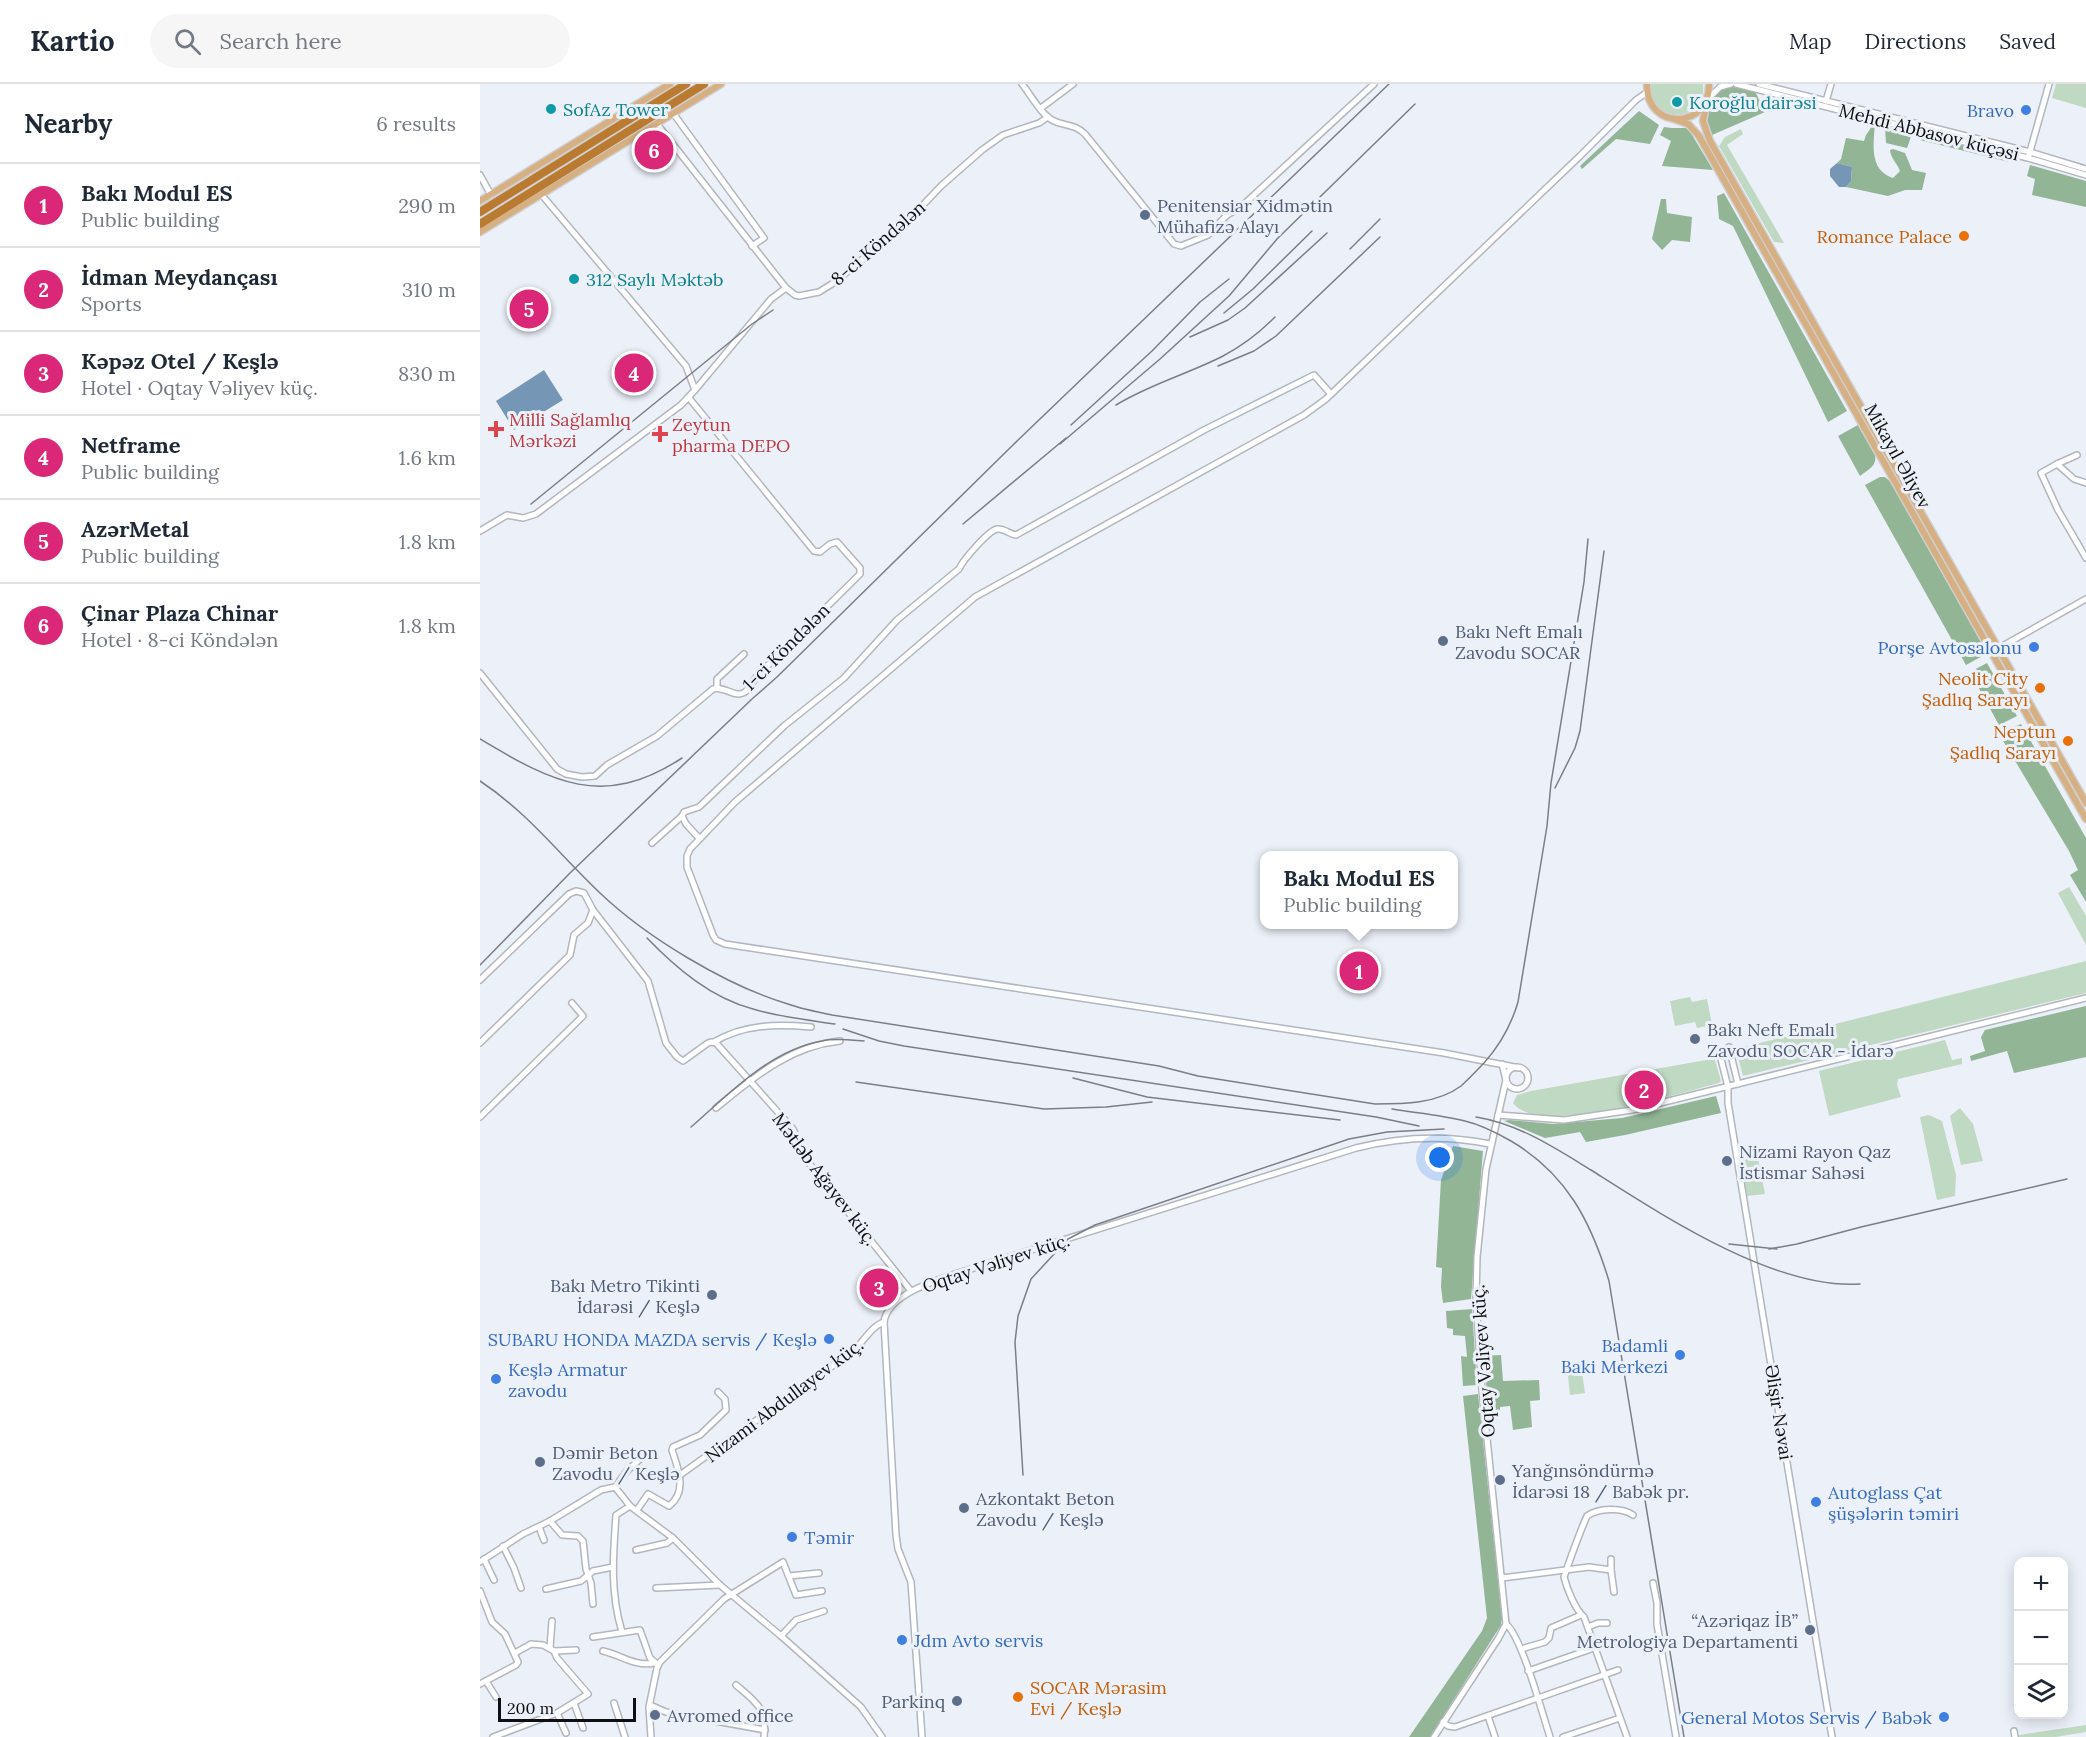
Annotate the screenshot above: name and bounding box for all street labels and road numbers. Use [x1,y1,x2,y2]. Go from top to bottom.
street label: Mehdi Abbasov küçəsi [1837,98,2021,166]
street label: 8-ci Köndələn [826,196,930,290]
street label: Mikayıl Əliyev [1860,400,1937,513]
street label: 1-ci Köndələn [738,598,835,695]
street label: Mətləb Ağayev küç. [767,1108,883,1250]
street label: Oqtay Vəliyev küç. [919,1228,1073,1298]
street label: Oqtay Vəliyev küç. [1466,1284,1500,1438]
street label: Nizami Abdullayev küç. [700,1333,868,1467]
street label: Əlişir Nəvai [1760,1363,1798,1461]

